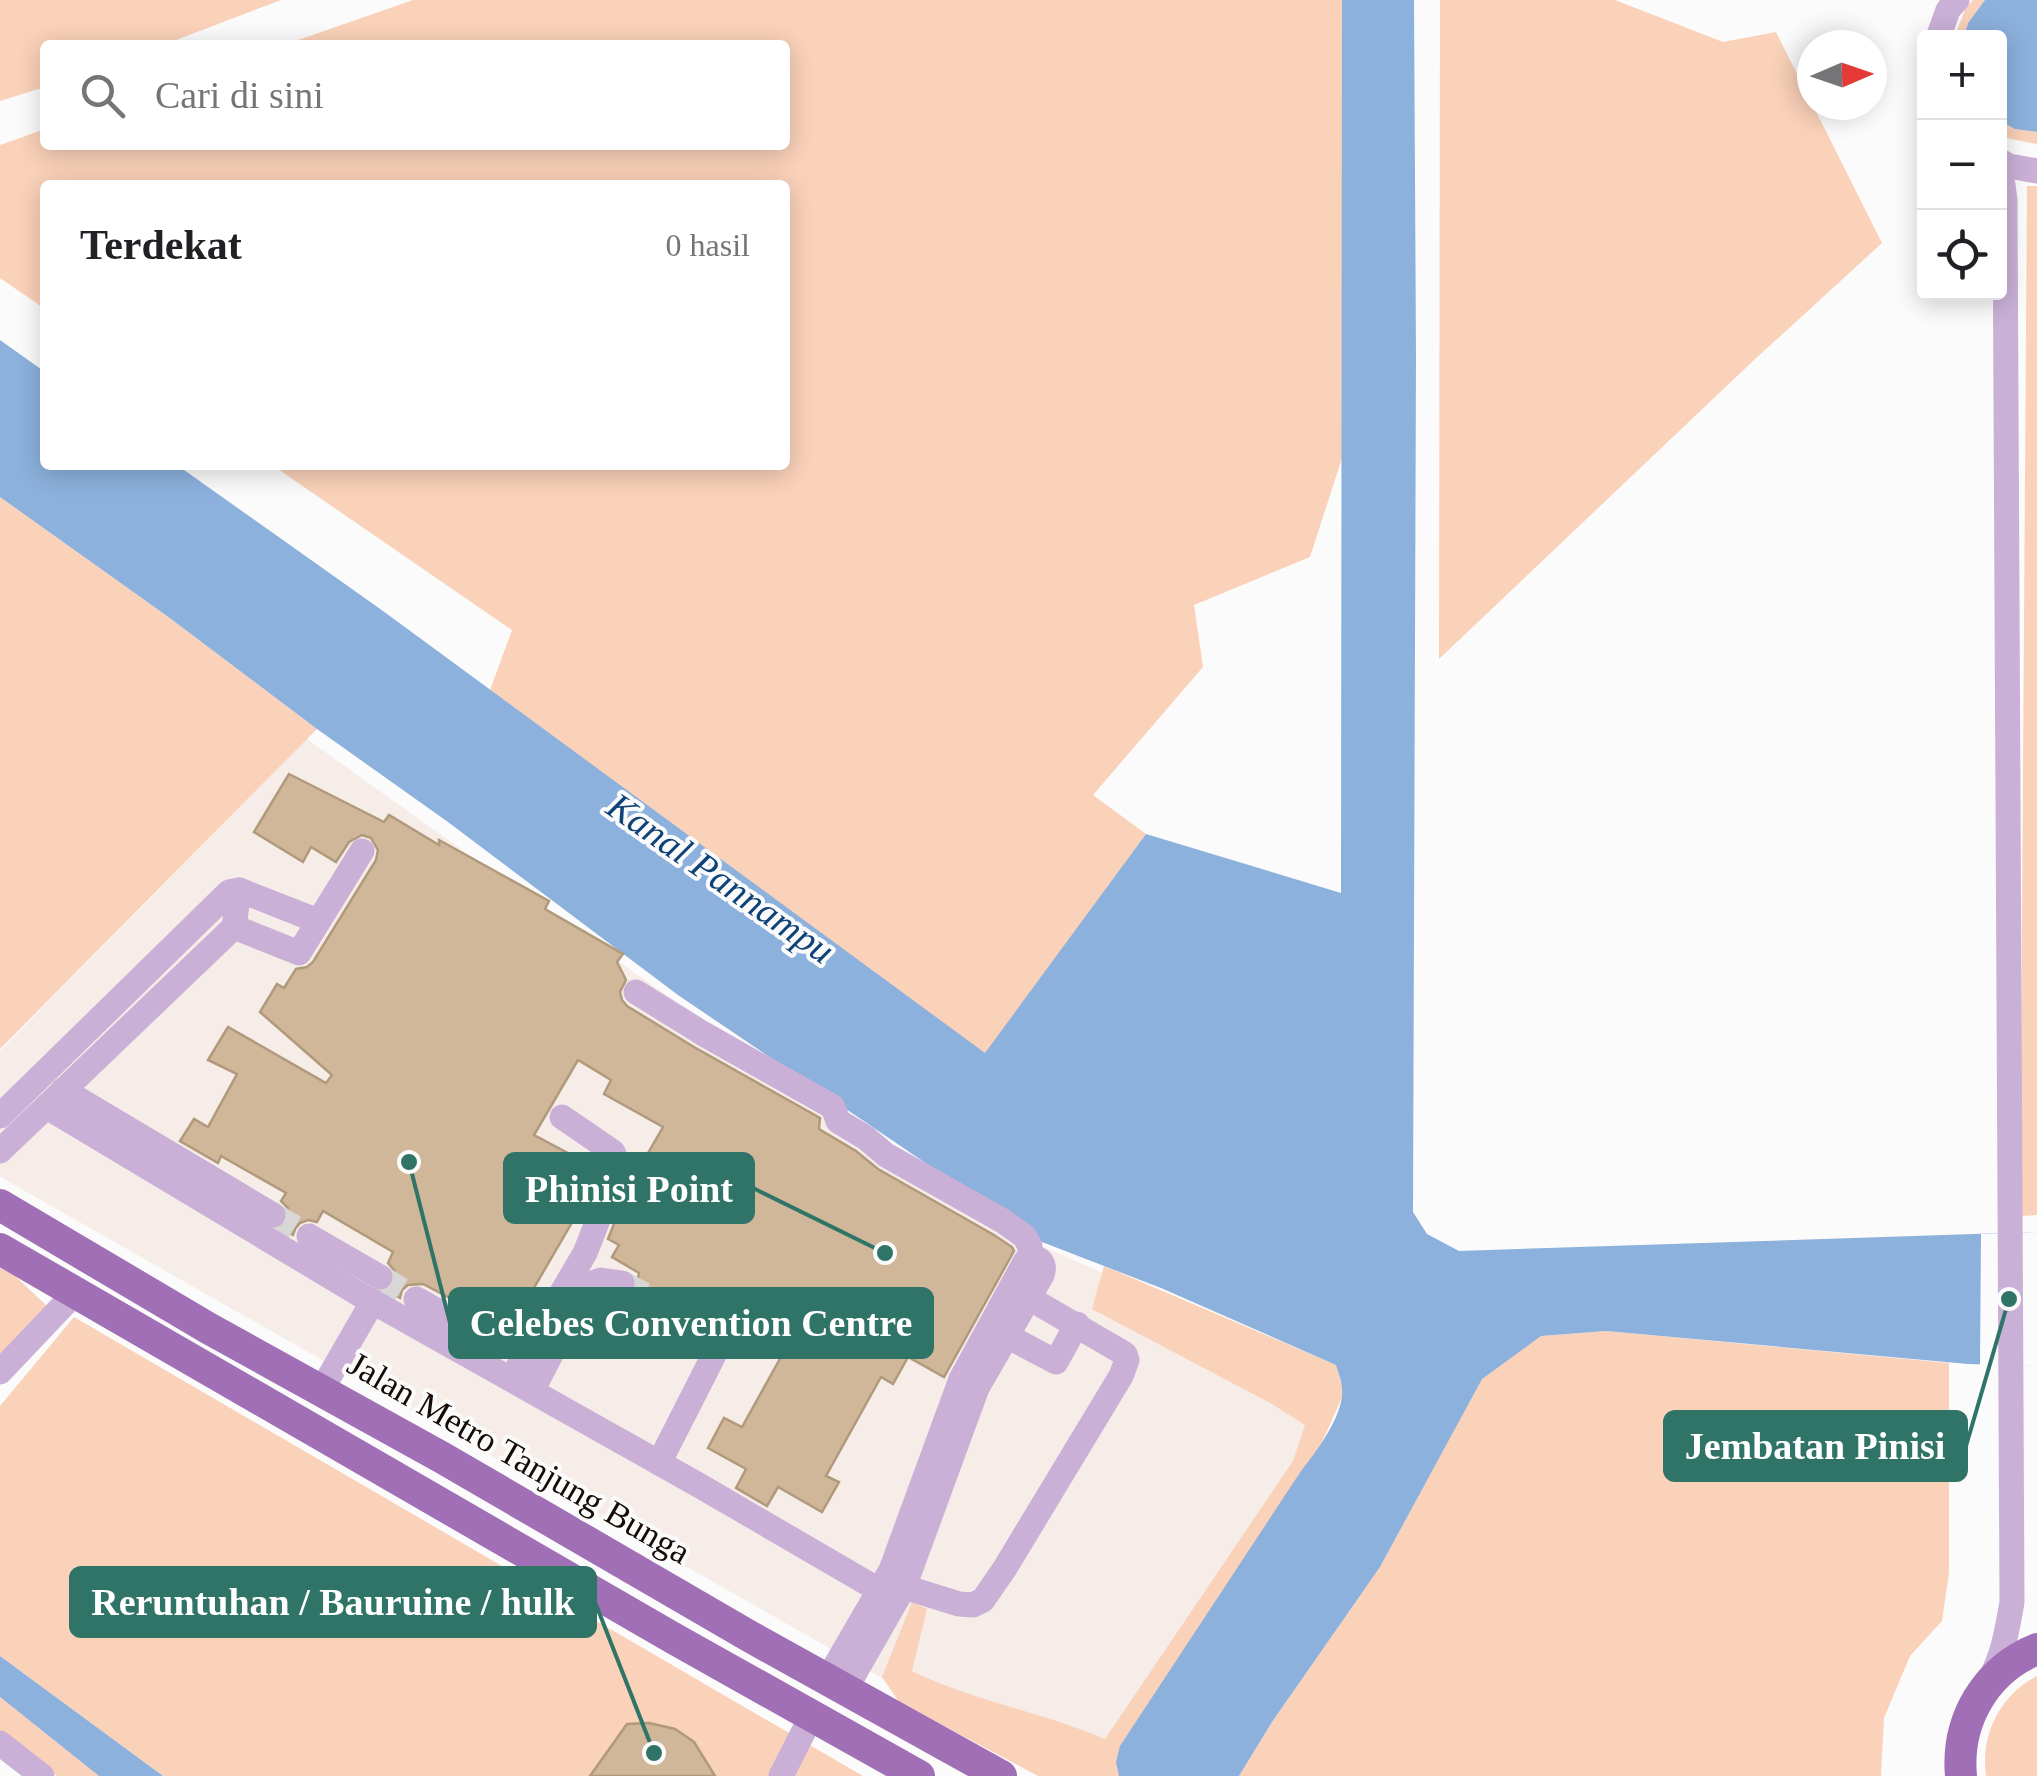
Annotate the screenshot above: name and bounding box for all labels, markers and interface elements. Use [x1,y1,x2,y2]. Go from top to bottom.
north arrow [1797,30,1887,120]
map controls [1917,30,2007,300]
button: + [1917,30,2007,120]
search box [40,40,790,150]
icon: search [75,68,130,123]
text: Cari di sini [155,74,324,116]
button: − [1917,120,2007,210]
button: locate [1917,210,2007,300]
text: Terdekat [80,222,242,268]
text: 0 hasil [666,227,750,263]
water label: Kanal Pannampu [599,784,842,972]
callout: Phinisi Point [505,1154,753,1222]
text: Phinisi Point [525,1168,733,1210]
callout: Celebes Convention Centre [450,1289,932,1357]
text: Celebes Convention Centre [470,1302,912,1344]
street label: Jalan Metro Tanjung Bunga [341,1344,697,1572]
callout: Jembatan Pinisi [1665,1412,1966,1480]
text: Jembatan Pinisi [1685,1425,1945,1467]
callout: Reruntuhan / Bauruine / hulk [71,1568,595,1636]
text: Reruntuhan / Bauruine / hulk [91,1581,576,1623]

